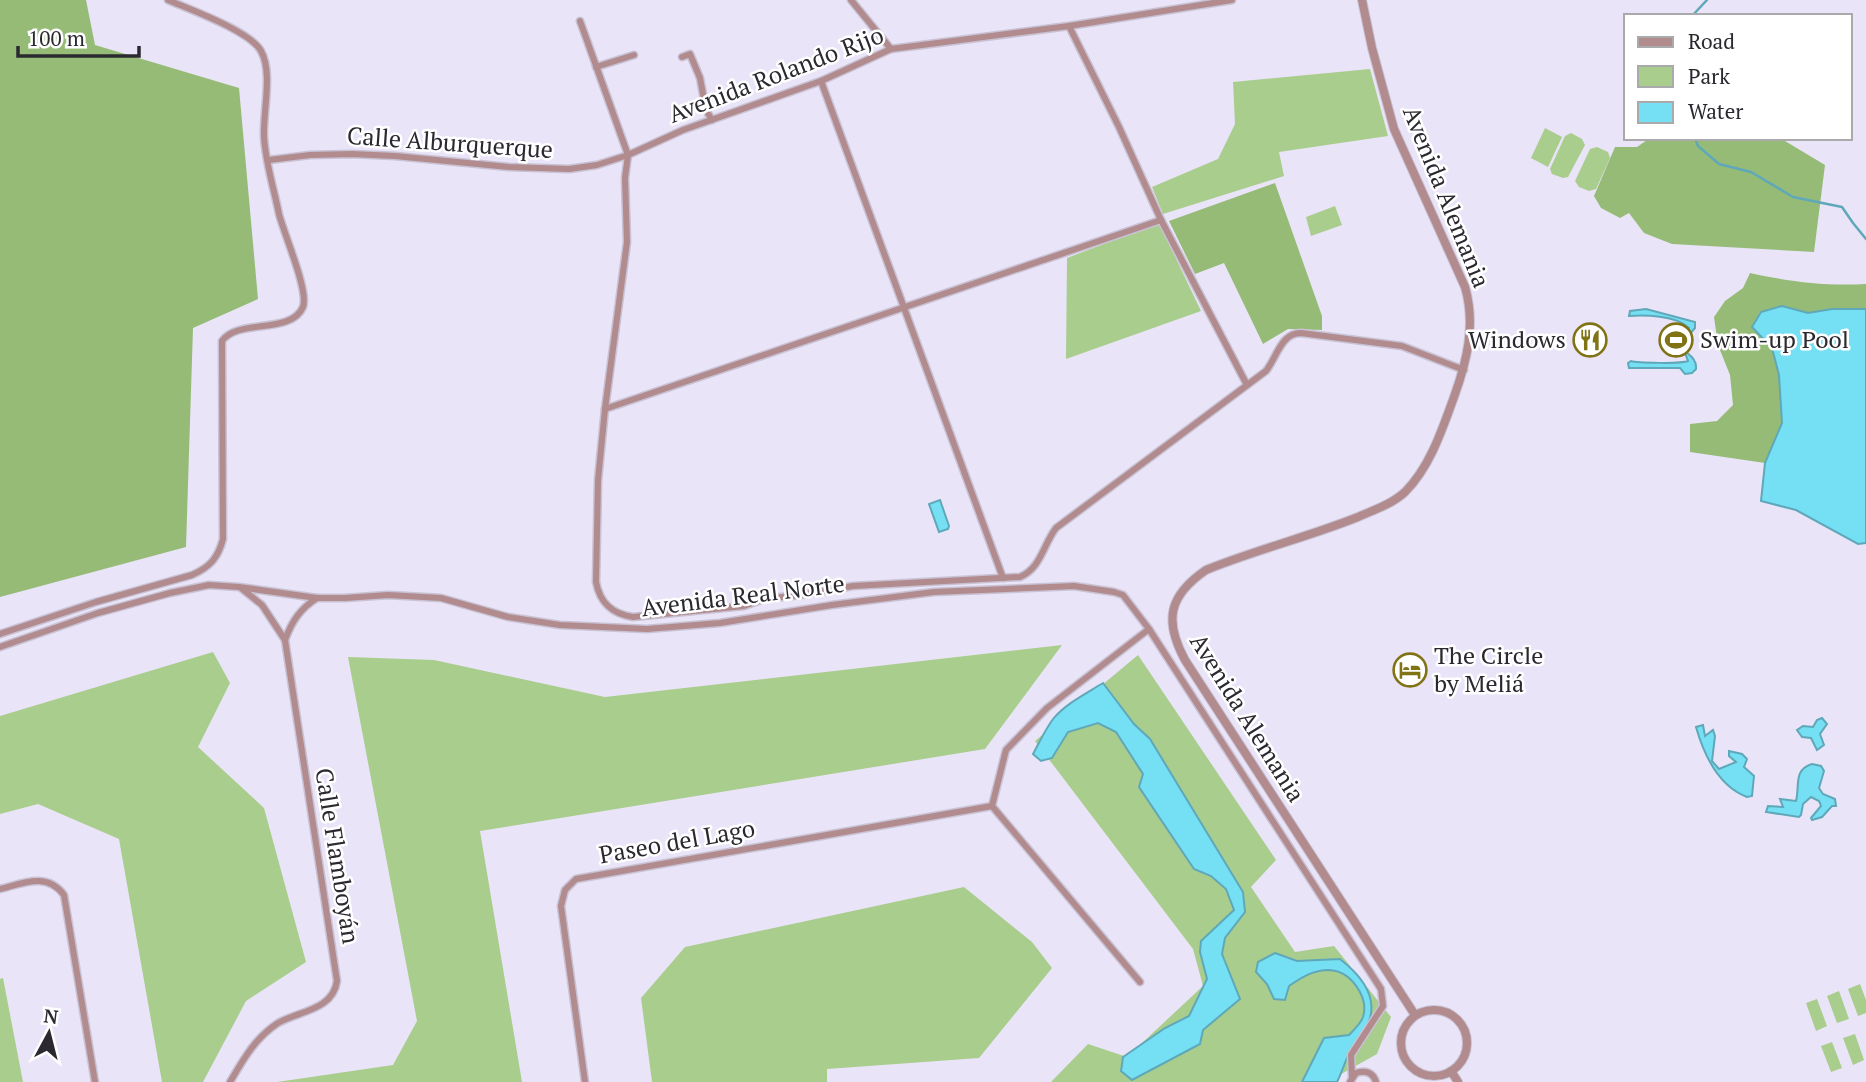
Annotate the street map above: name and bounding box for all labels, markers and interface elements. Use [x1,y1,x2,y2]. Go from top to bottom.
scale bar [18,14,138,58]
legend [1624,14,1852,140]
street label: Avenida Rolando Rijo [663,18,888,130]
text: 100 m [28,24,85,52]
text: Road [1688,27,1735,55]
text: Park [1688,62,1730,90]
text: Water [1688,97,1743,125]
street label: Avenida Alemania [1396,101,1498,292]
street label: Calle Alburquerque [346,119,554,165]
restaurant icon: Windows [1571,321,1609,359]
sports icon: Swim-up Pool [1657,321,1695,359]
place label: Windows [1468,323,1566,355]
place label: Swim-up Pool [1700,323,1849,355]
street label: Avenida Real Norte [640,567,846,623]
street label: Avenida Alemania [1183,627,1313,808]
place label: The Circle by Meliá [1434,639,1543,699]
hotel icon: The Circle by Meliá [1391,651,1429,689]
street label: Calle Flamboyán [308,766,368,946]
street label: Paseo del Lago [596,812,757,870]
north arrow [14,998,84,1068]
text: N [42,1002,60,1029]

